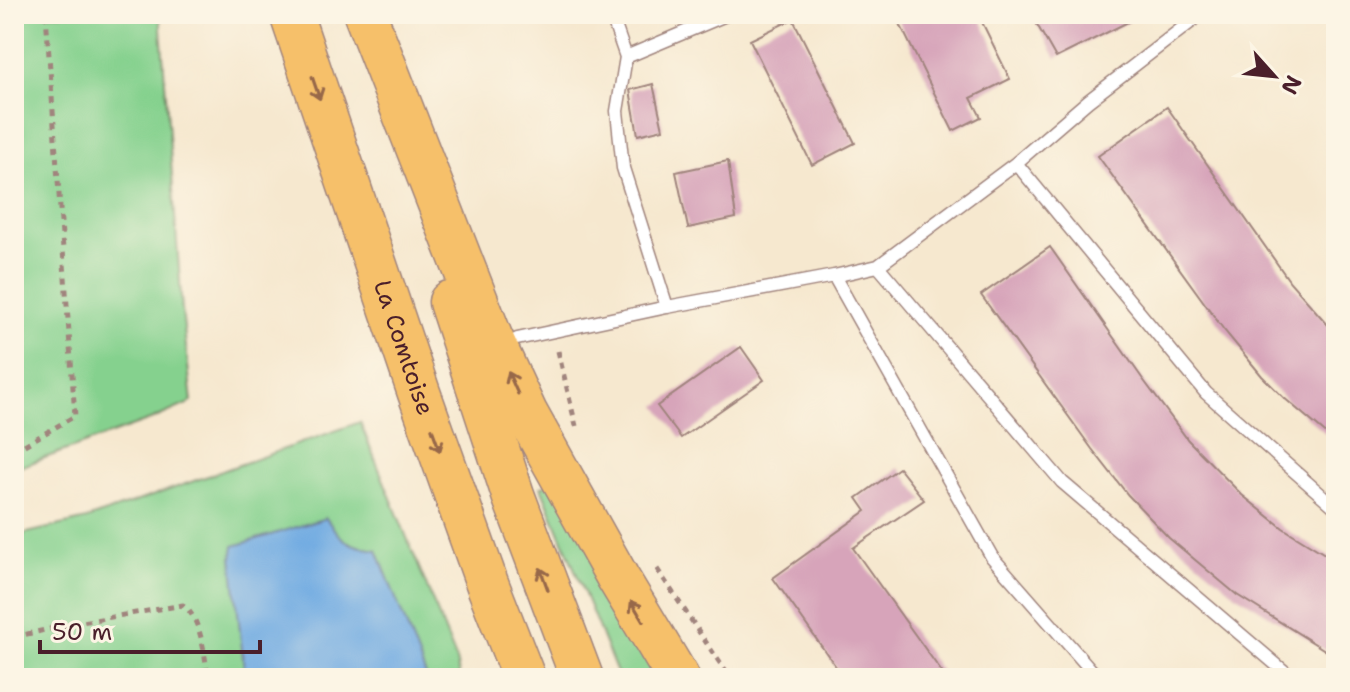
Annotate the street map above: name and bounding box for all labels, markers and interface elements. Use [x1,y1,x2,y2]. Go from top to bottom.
north arrow [1234,36,1314,116]
text: N [1274,71,1308,99]
one-way arrow [310,75,325,100]
street label: La Comtoise [366,276,442,419]
one-way arrow [504,372,519,396]
one-way arrow [429,427,444,452]
one-way arrow [536,567,550,592]
one-way arrow [629,600,645,623]
scale bar [40,604,260,654]
text: 50 m [52,616,112,648]

